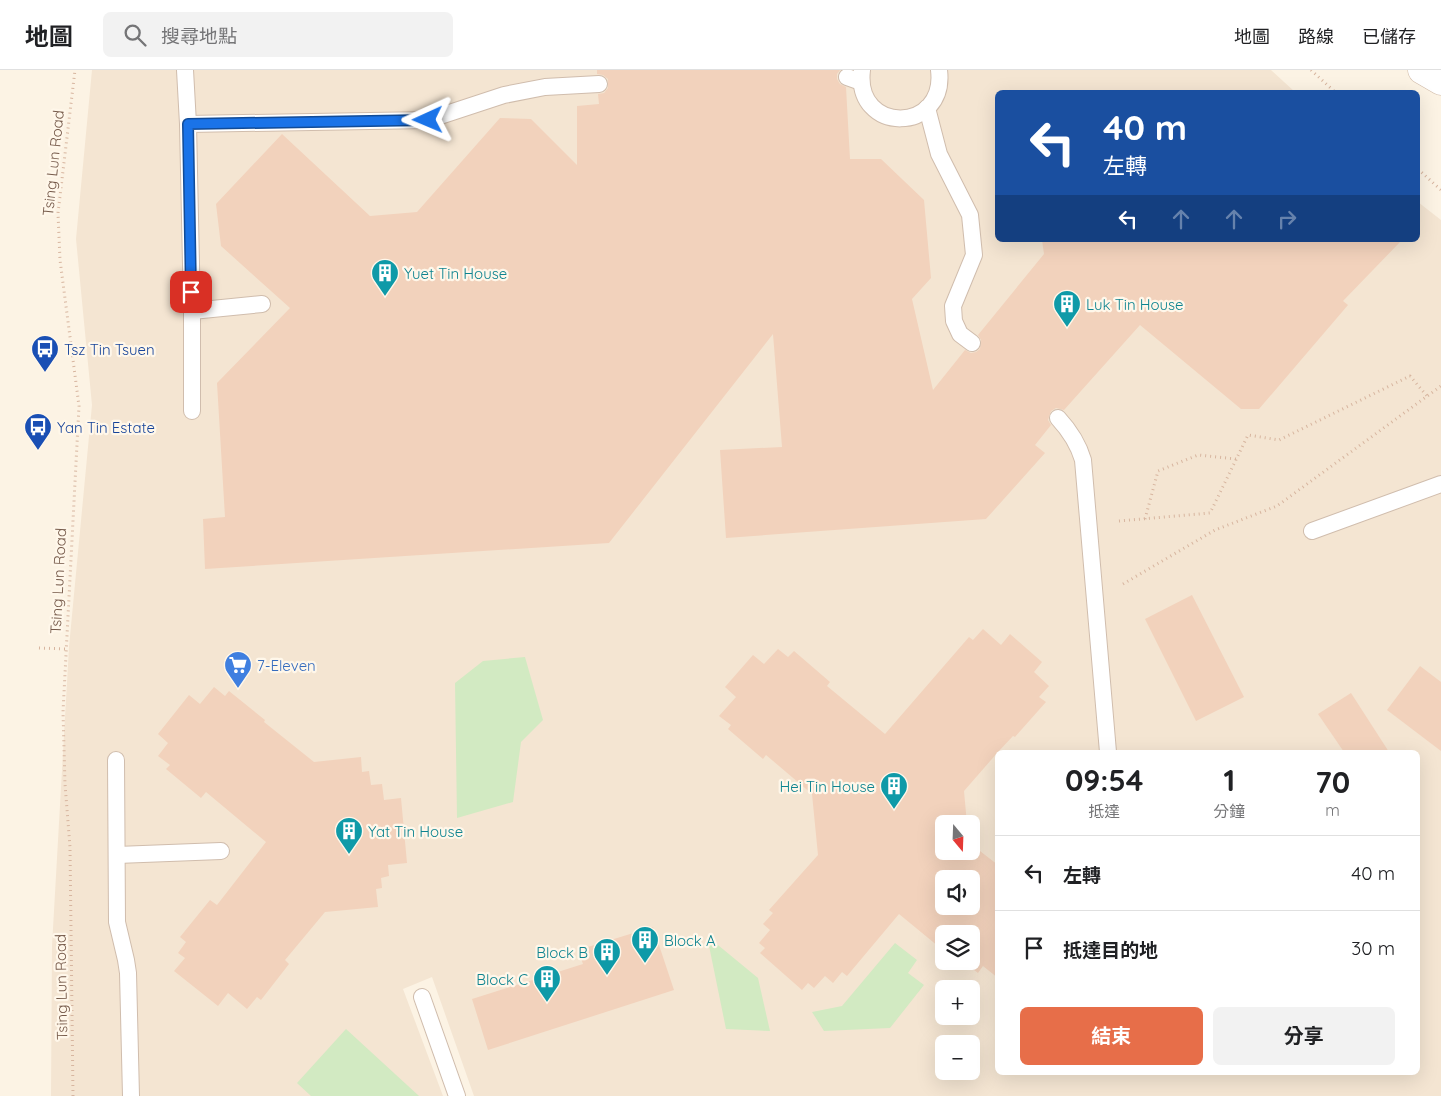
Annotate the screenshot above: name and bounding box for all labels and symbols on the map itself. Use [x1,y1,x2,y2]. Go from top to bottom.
position arrow [401,93,453,145]
street label: Tsing Lun Road [38,109,68,217]
building icon: Yuet Tin House [370,258,400,297]
place label: Yuet Tin House [404,264,507,283]
pin [170,271,212,313]
building icon: Luk Tin House [1052,289,1082,328]
place label: Luk Tin House [1086,295,1184,314]
bus stop icon: Tsz Tin Tsuen [30,334,60,373]
place label: Tsz Tin Tsuen [64,340,155,359]
bus stop icon: Yan Tin Estate [23,412,53,451]
place label: Yan Tin Estate [57,418,155,437]
street label: Tsing Lun Road [46,527,70,635]
supermarket icon: 7-Eleven [223,650,253,689]
place label: 7-Eleven [257,656,316,675]
building icon: Hei Tin House [879,771,909,810]
place label: Hei Tin House [779,777,875,796]
north arrow [935,815,980,860]
building icon: Yat Tin House [334,816,364,855]
place label: Yat Tin House [368,822,463,841]
building icon: Block A [630,925,660,964]
place label: Block A [664,931,716,950]
street label: Tsing Lun Road [51,934,71,1040]
building icon: Block B [592,937,622,976]
place label: Block B [536,943,588,962]
building icon: Block C [532,964,562,1003]
place label: Block C [476,970,528,989]

